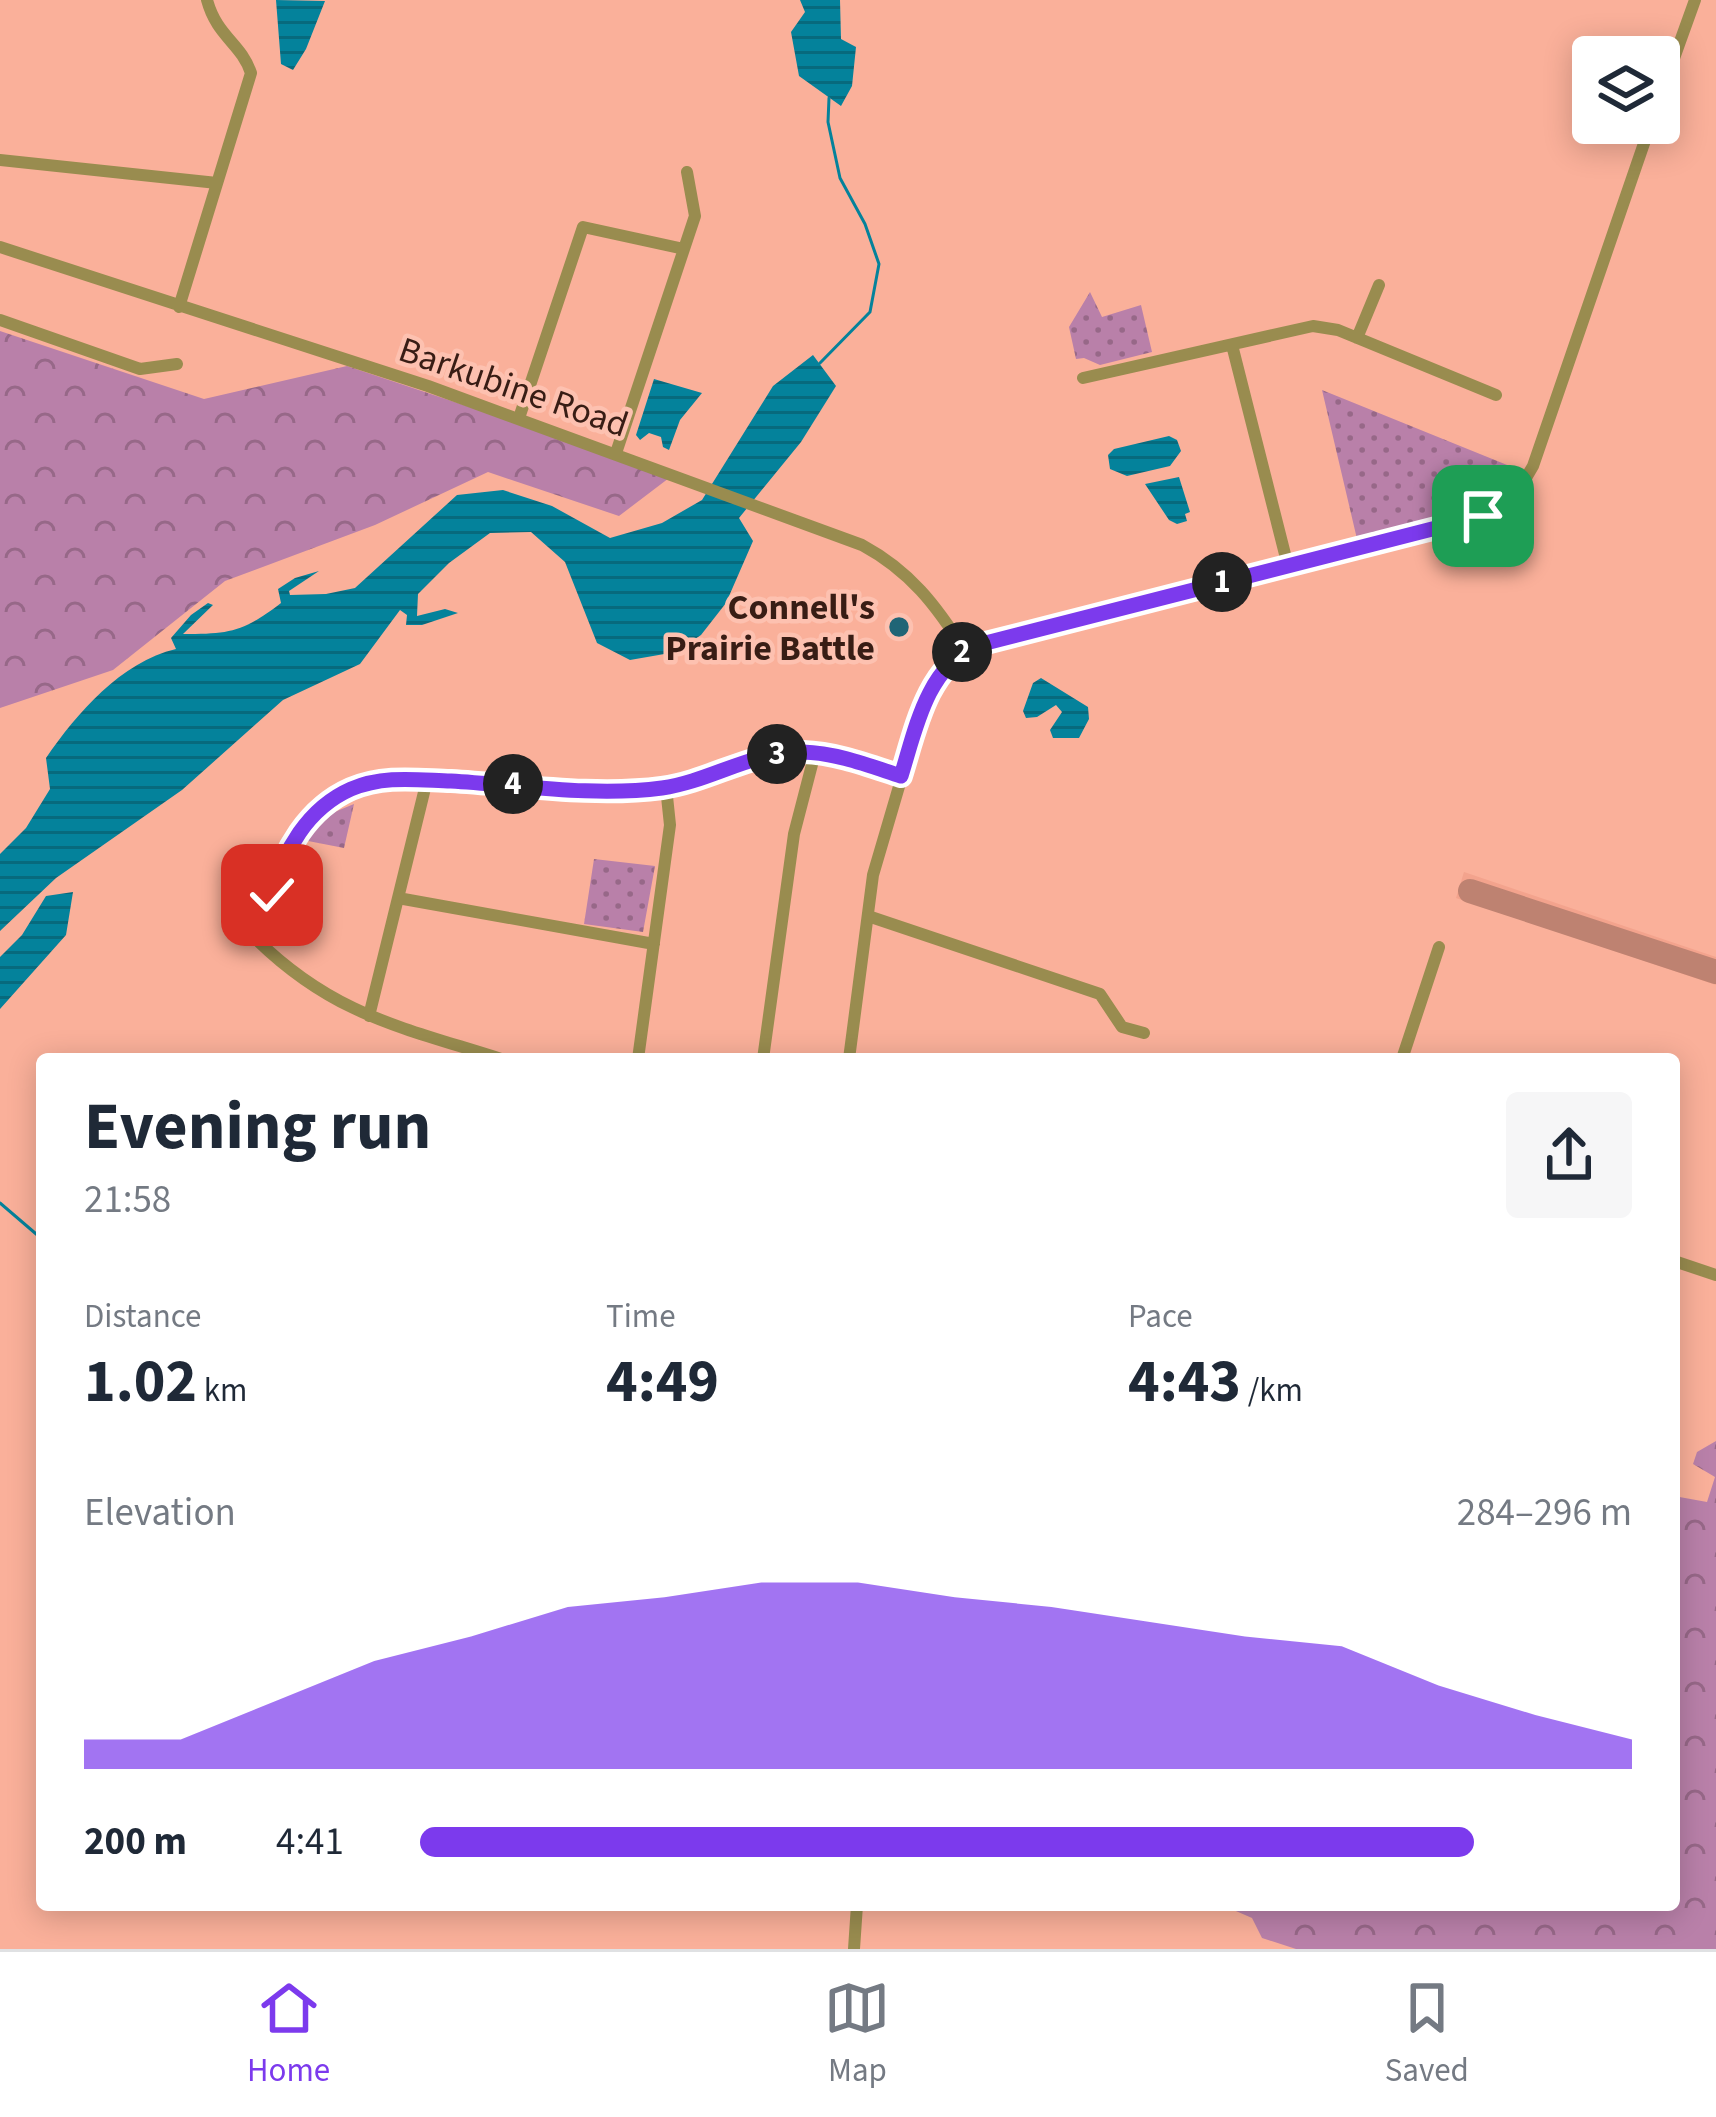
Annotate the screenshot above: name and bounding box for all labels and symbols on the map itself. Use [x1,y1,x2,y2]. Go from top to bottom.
street label: Barkubine Road [392,324,635,451]
pin [1432,465,1534,567]
pin: 1 [1192,552,1252,612]
place label: Connell's Prairie Battle [665,582,875,674]
marker: Connell's Prairie Battle [886,614,912,640]
pin: 2 [932,622,992,682]
pin: 3 [747,724,807,784]
pin: 4 [483,754,543,814]
pin [221,844,323,946]

